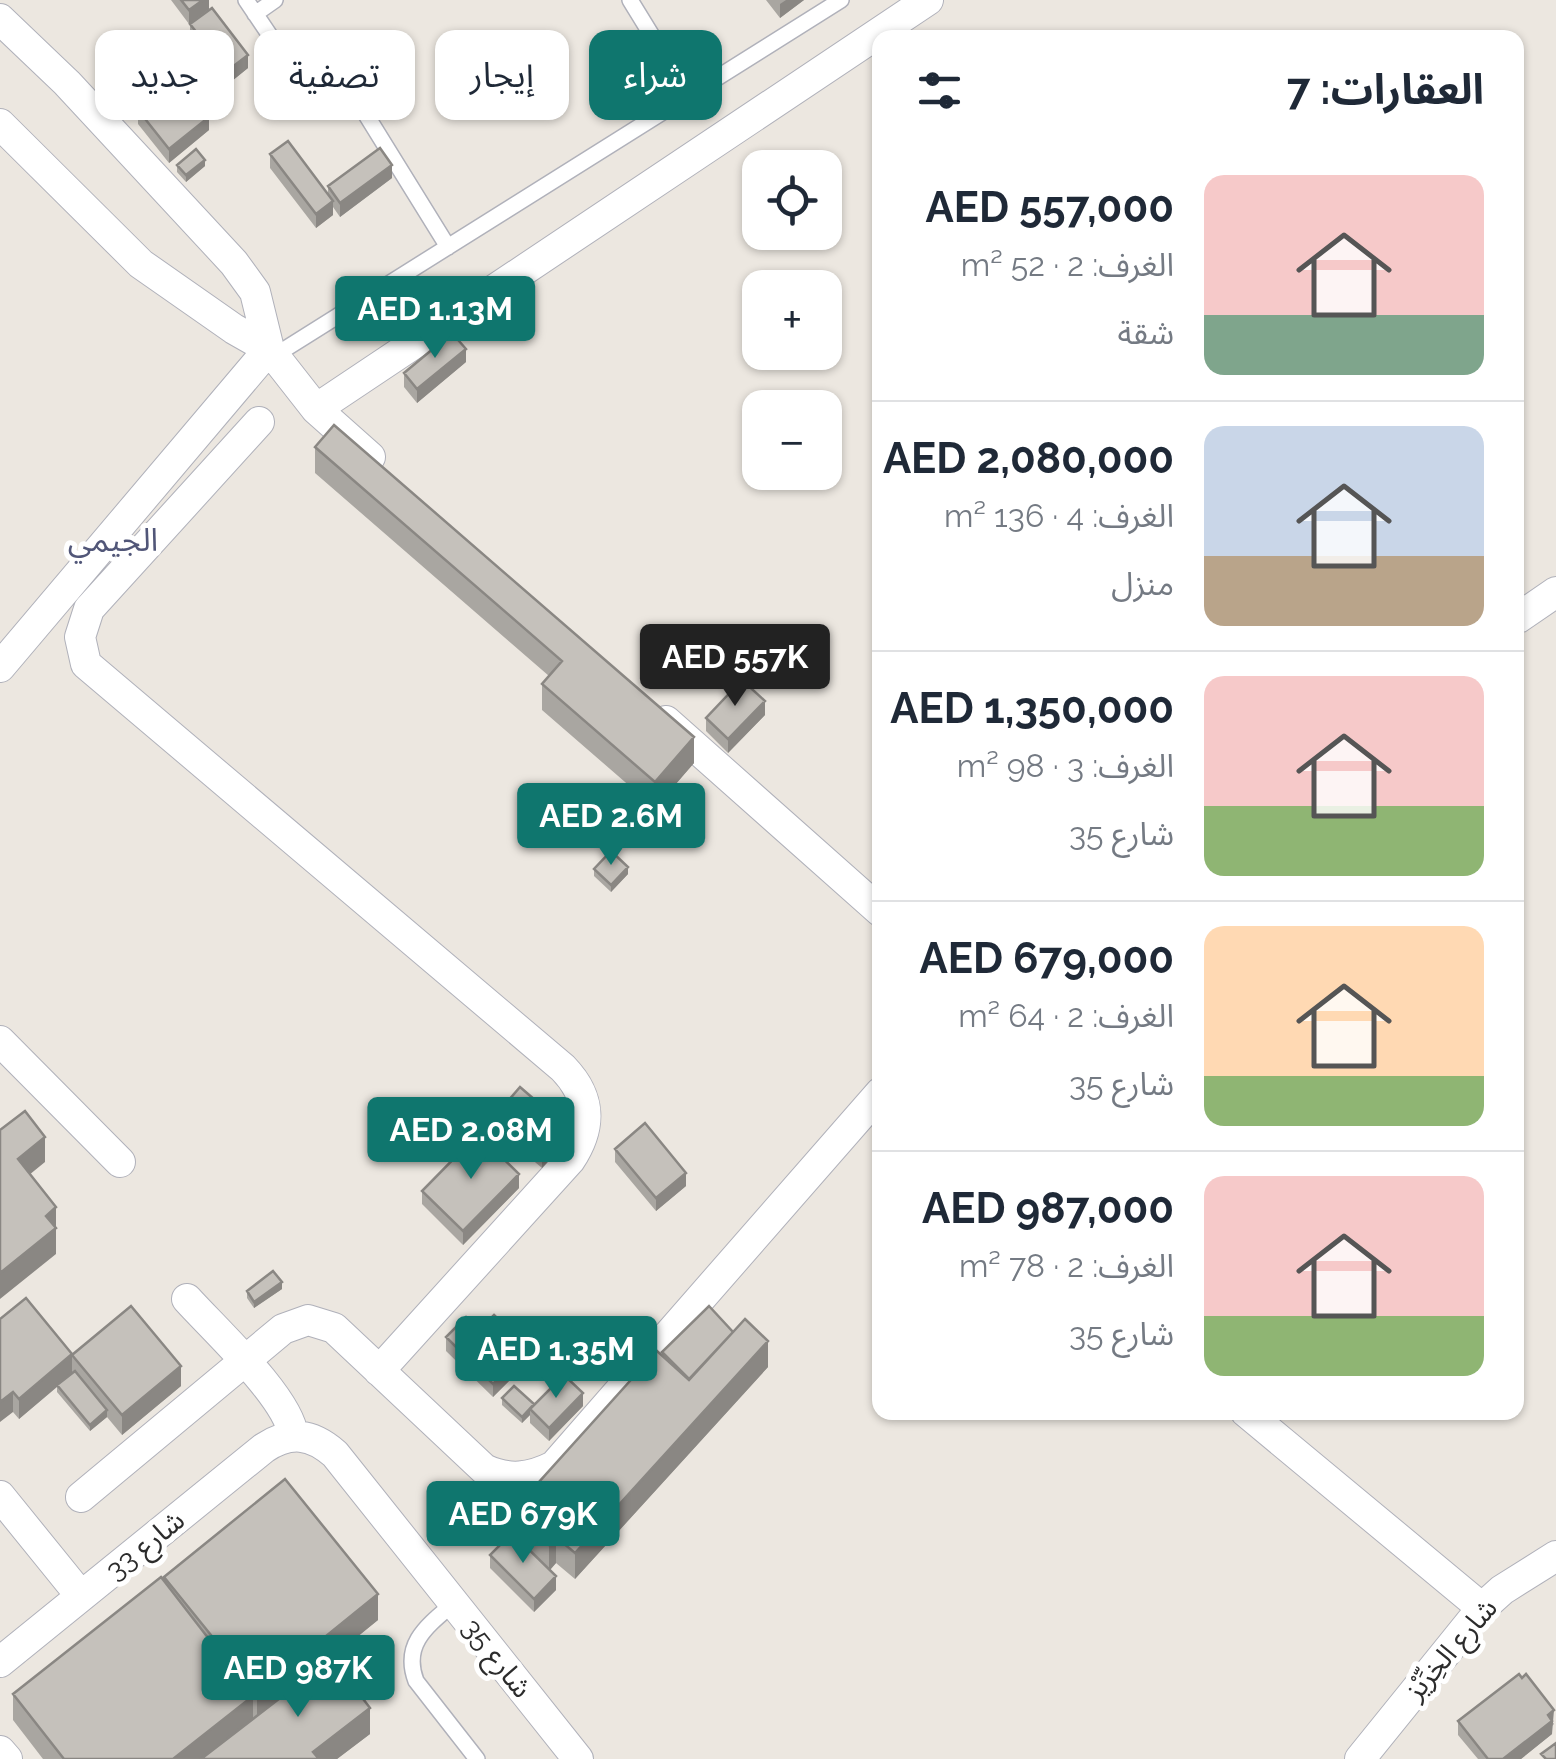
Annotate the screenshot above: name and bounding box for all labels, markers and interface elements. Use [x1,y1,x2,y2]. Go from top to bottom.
chip: جديد [95,30,234,120]
chip: تصفية [254,30,415,120]
chip: إيجار [435,30,569,120]
chip: شراء [589,30,722,120]
icon: filters [912,63,967,118]
text: العقارات: 7 [1287,65,1484,114]
map controls [742,150,842,490]
button: locate [742,150,842,250]
text: AED 557,000 [925,183,1174,232]
icon: home [1284,215,1404,335]
text: الغرف: 2 · 52 m² [961,246,1174,283]
button: + [742,270,842,370]
pin: AED 1.13M [321,276,549,361]
text: AED 1.13M [357,290,513,327]
text: شقة [1118,314,1174,351]
button: − [742,390,842,490]
text: AED 2,080,000 [883,434,1174,483]
icon: home [1284,466,1404,586]
text: الغرف: 4 · 136 m² [944,497,1174,534]
district label: الجيمي [68,521,158,564]
text: منزل [1111,565,1174,602]
pin: AED 557K [632,624,838,709]
text: AED 557K [662,638,808,675]
text: AED 1,350,000 [890,684,1174,733]
icon: home [1284,716,1404,836]
text: الغرف: 3 · 98 m² [957,747,1174,784]
pin: AED 2.6M [508,783,714,868]
text: AED 2.6M [539,797,683,834]
text: شارع 35 [1069,815,1174,852]
text: AED 679,000 [919,934,1174,983]
icon: home [1284,966,1404,1086]
text: الغرف: 2 · 64 m² [958,997,1174,1034]
text: شارع 35 [1069,1065,1174,1102]
pin: AED 2.08M [357,1097,585,1182]
text: AED 2.08M [389,1111,553,1148]
text: AED 987,000 [922,1184,1174,1233]
icon: home [1284,1216,1404,1336]
text: الغرف: 2 · 78 m² [959,1247,1174,1284]
text: شارع 35 [1069,1315,1174,1352]
pin: AED 1.35M [442,1316,670,1401]
text: AED 1.35M [477,1330,635,1367]
pin: AED 679K [420,1481,626,1566]
text: AED 679K [449,1495,597,1532]
street label: شارع 33 [99,1503,194,1590]
street label: شارع الخِرِّيْز [1397,1592,1507,1710]
street label: شارع 35 [452,1612,539,1707]
pin: AED 987K [195,1635,401,1720]
text: AED 987K [224,1649,372,1686]

